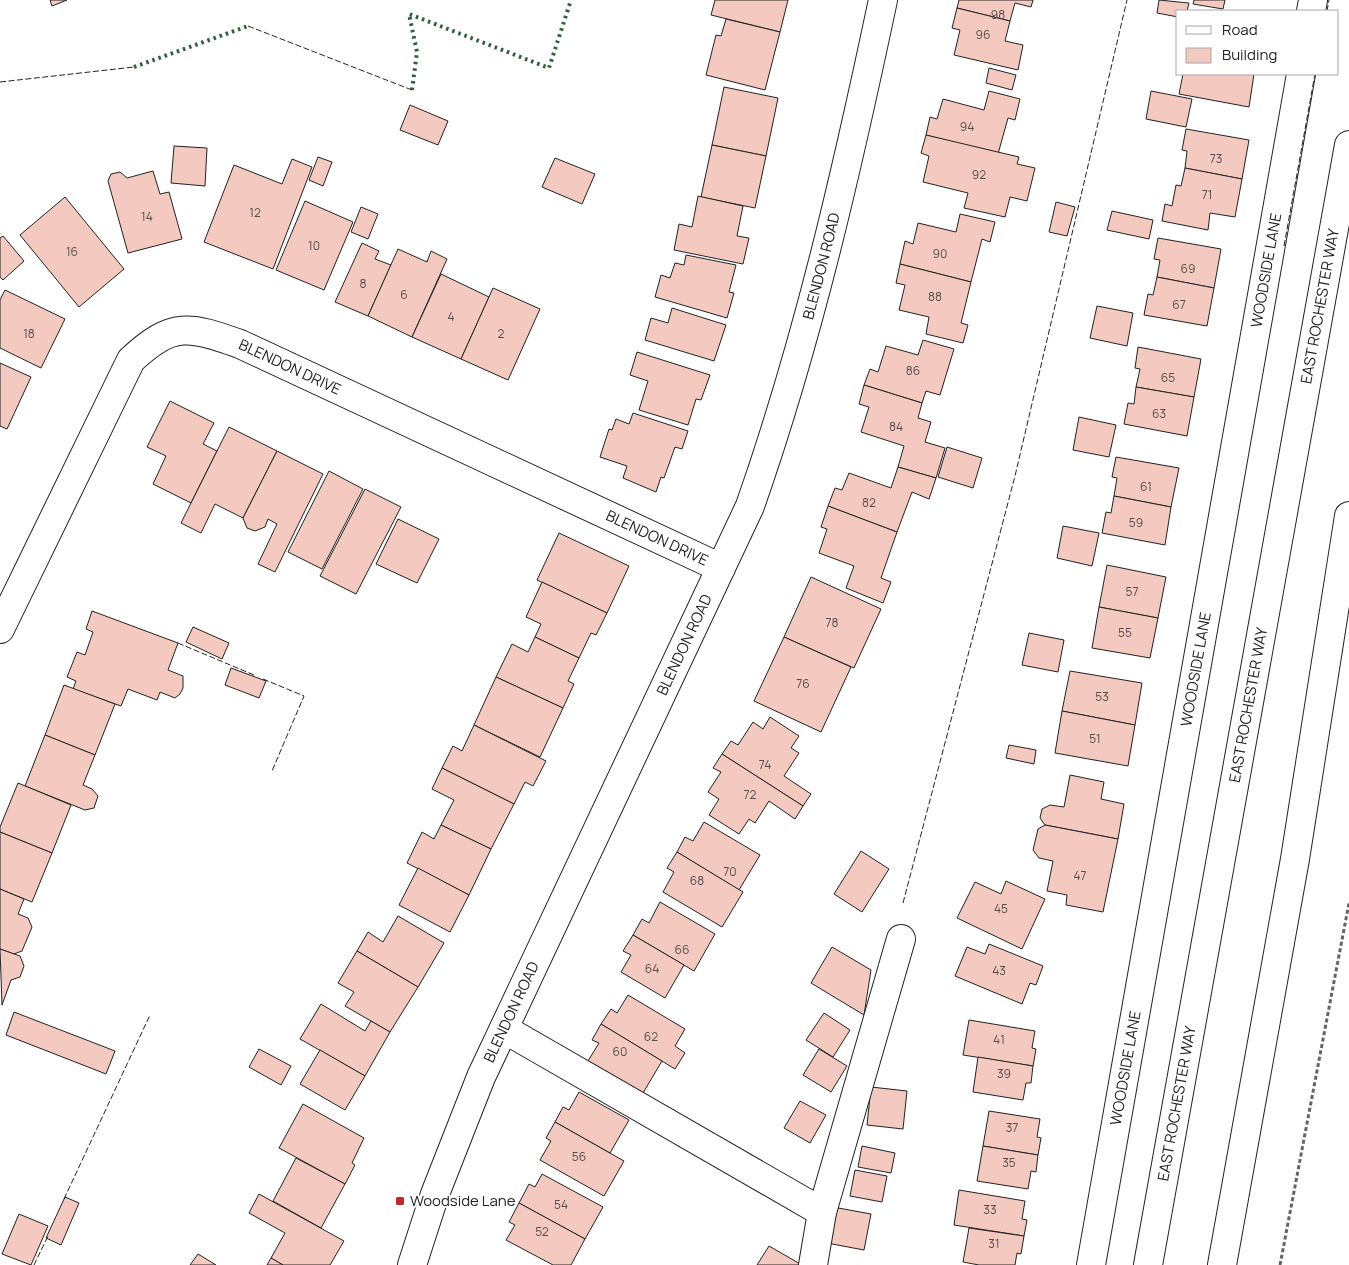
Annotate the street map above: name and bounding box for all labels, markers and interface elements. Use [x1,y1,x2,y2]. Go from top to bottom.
house number: 98 [991,6,1005,23]
legend [1176,10,1339,75]
text: Road [1222,19,1258,40]
house number: 96 [976,26,990,43]
text: Building [1222,44,1277,65]
house number: 94 [960,118,974,135]
house number: 73 [1210,150,1222,167]
house number: 92 [972,166,986,183]
house number: 71 [1202,186,1212,203]
house number: 12 [249,204,261,221]
house number: 14 [141,208,153,225]
street label: BLENDON ROAD [797,210,845,322]
street label: WOODSIDE LANE [1245,211,1286,329]
street label: EAST ROCHESTER WAY [1295,226,1344,385]
house number: 10 [308,237,320,254]
house number: 16 [66,243,78,260]
house number: 90 [933,245,947,262]
house number: 69 [1181,260,1195,277]
house number: 8 [360,275,367,292]
house number: 6 [400,286,408,303]
house number: 88 [928,288,942,305]
house number: 67 [1172,296,1186,313]
house number: 4 [447,308,455,325]
house number: 18 [23,325,35,342]
house number: 2 [498,325,505,342]
street label: BLENDON DRIVE [235,334,345,400]
house number: 86 [906,362,920,379]
house number: 65 [1161,369,1175,386]
house number: 63 [1152,405,1166,422]
house number: 84 [889,418,903,435]
house number: 61 [1140,478,1152,495]
house number: 82 [862,494,876,511]
street label: BLENDON DRIVE [603,505,712,571]
house number: 59 [1129,514,1143,531]
house number: 57 [1126,583,1138,600]
street label: BLENDON ROAD [651,591,717,699]
street label: WOODSIDE LANE [1175,610,1216,728]
house number: 78 [826,614,839,631]
house number: 55 [1118,624,1132,641]
street label: EAST ROCHESTER WAY [1224,625,1272,784]
house number: 76 [796,675,810,692]
house number: 53 [1095,688,1109,705]
house number: 51 [1089,730,1101,747]
house number: 74 [759,756,771,773]
house number: 72 [744,786,757,803]
house number: 70 [723,863,737,880]
house number: 47 [1073,867,1087,884]
house number: 68 [690,872,704,889]
house number: 45 [994,900,1008,917]
house number: 66 [675,941,689,958]
street label: BLENDON ROAD [478,958,544,1066]
house number: 64 [645,960,659,977]
house number: 43 [992,962,1006,979]
street label: WOODSIDE LANE [1105,1009,1146,1127]
street label: EAST ROCHESTER WAY [1152,1024,1201,1183]
house number: 62 [644,1028,658,1045]
house number: 41 [993,1031,1005,1048]
house number: 60 [613,1043,627,1060]
house number: 39 [997,1065,1011,1082]
house number: 37 [1006,1119,1018,1136]
house number: 56 [572,1148,586,1165]
house number: 35 [1002,1154,1016,1171]
place label: Woodside Lane [410,1190,516,1211]
marker: Woodside Lane [394,1195,406,1207]
house number: 54 [554,1196,568,1213]
house number: 33 [983,1201,997,1218]
house number: 52 [535,1223,549,1240]
house number: 31 [988,1235,1000,1252]

